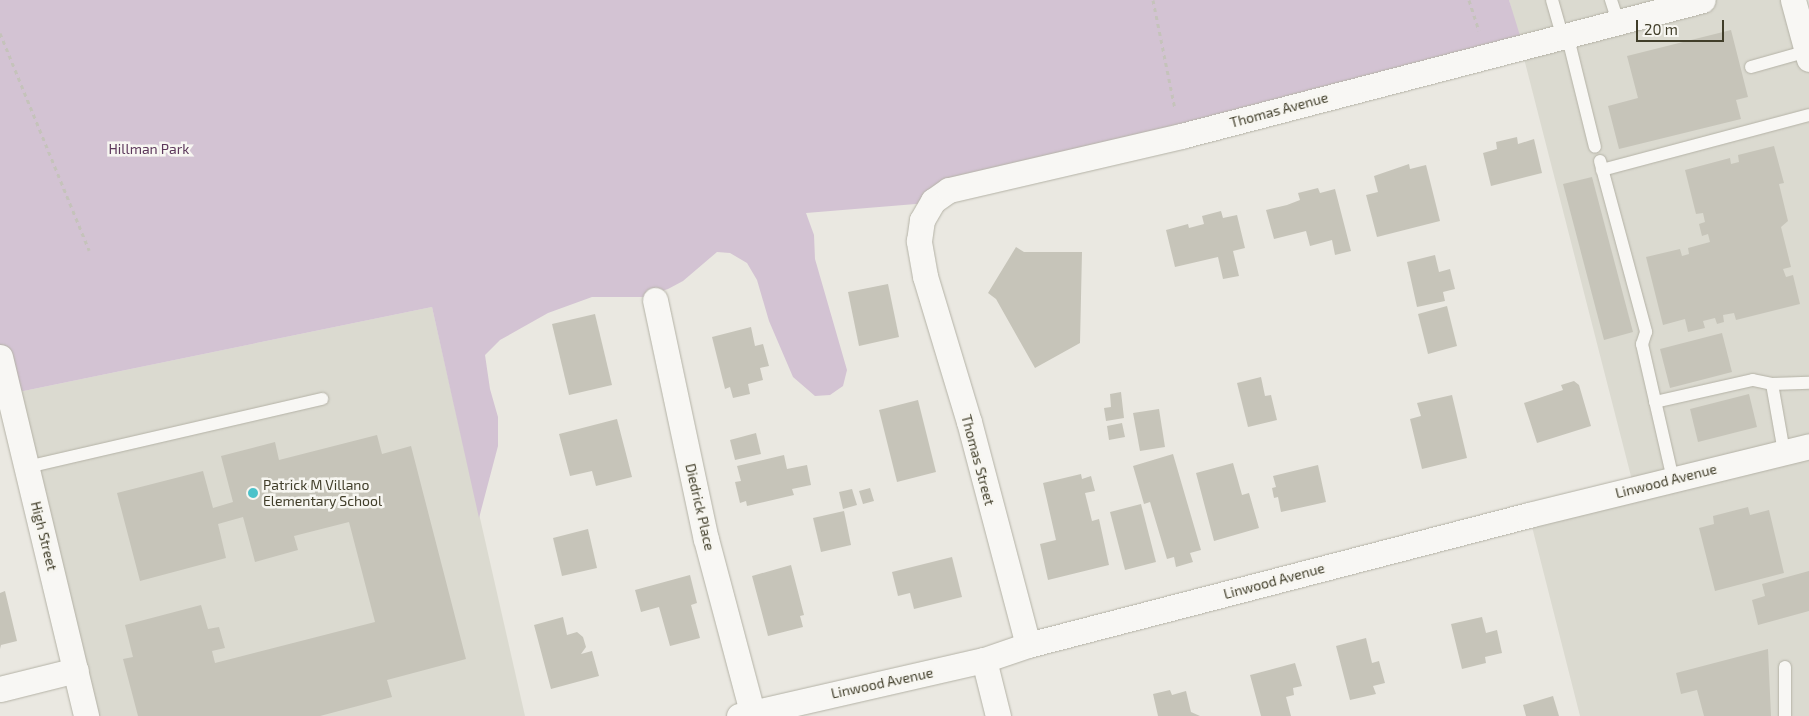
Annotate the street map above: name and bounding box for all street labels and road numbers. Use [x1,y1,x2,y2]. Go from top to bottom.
street label: Thomas Avenue [1228,89,1330,131]
street label: Thomas Street [958,413,998,507]
street label: Linwood Avenue [1613,460,1719,502]
street label: Diedrick Place [682,462,718,552]
street label: High Street [27,500,61,572]
street label: Linwood Avenue [1221,559,1327,603]
street label: Linwood Avenue [829,664,935,702]

